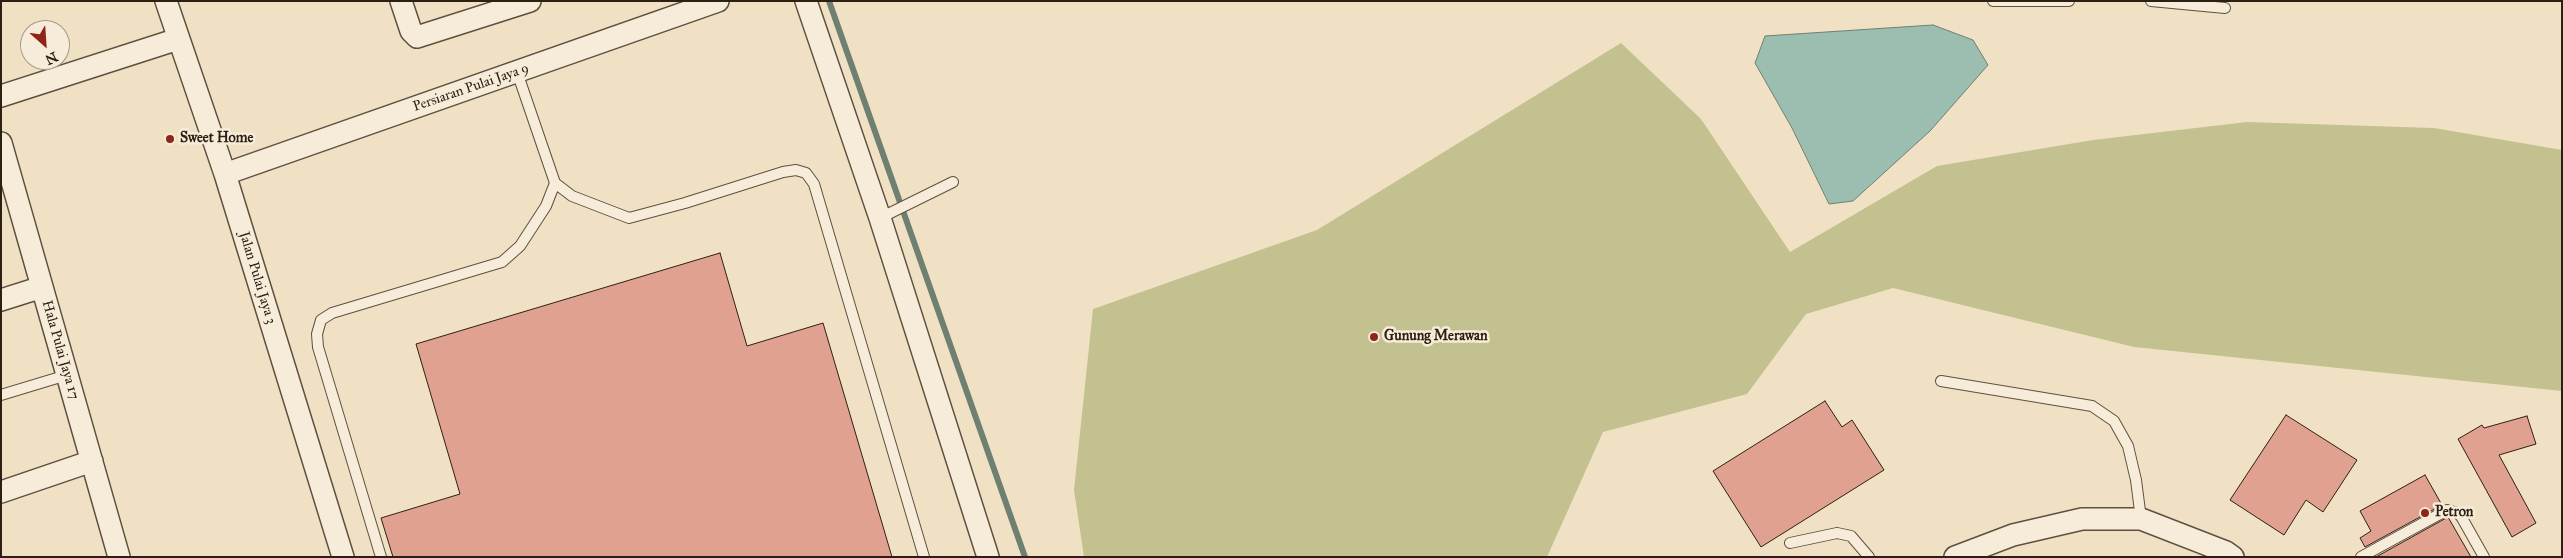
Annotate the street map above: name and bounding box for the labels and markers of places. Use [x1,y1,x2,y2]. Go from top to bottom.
place label: Sweet Home [180,131,253,147]
marker: Sweet Home [164,133,176,145]
place label: Gunung Merawan [1384,329,1488,345]
marker: Gunung Merawan [1368,331,1380,343]
place label: Petron [2435,505,2473,521]
marker: Petron [2419,507,2431,519]

